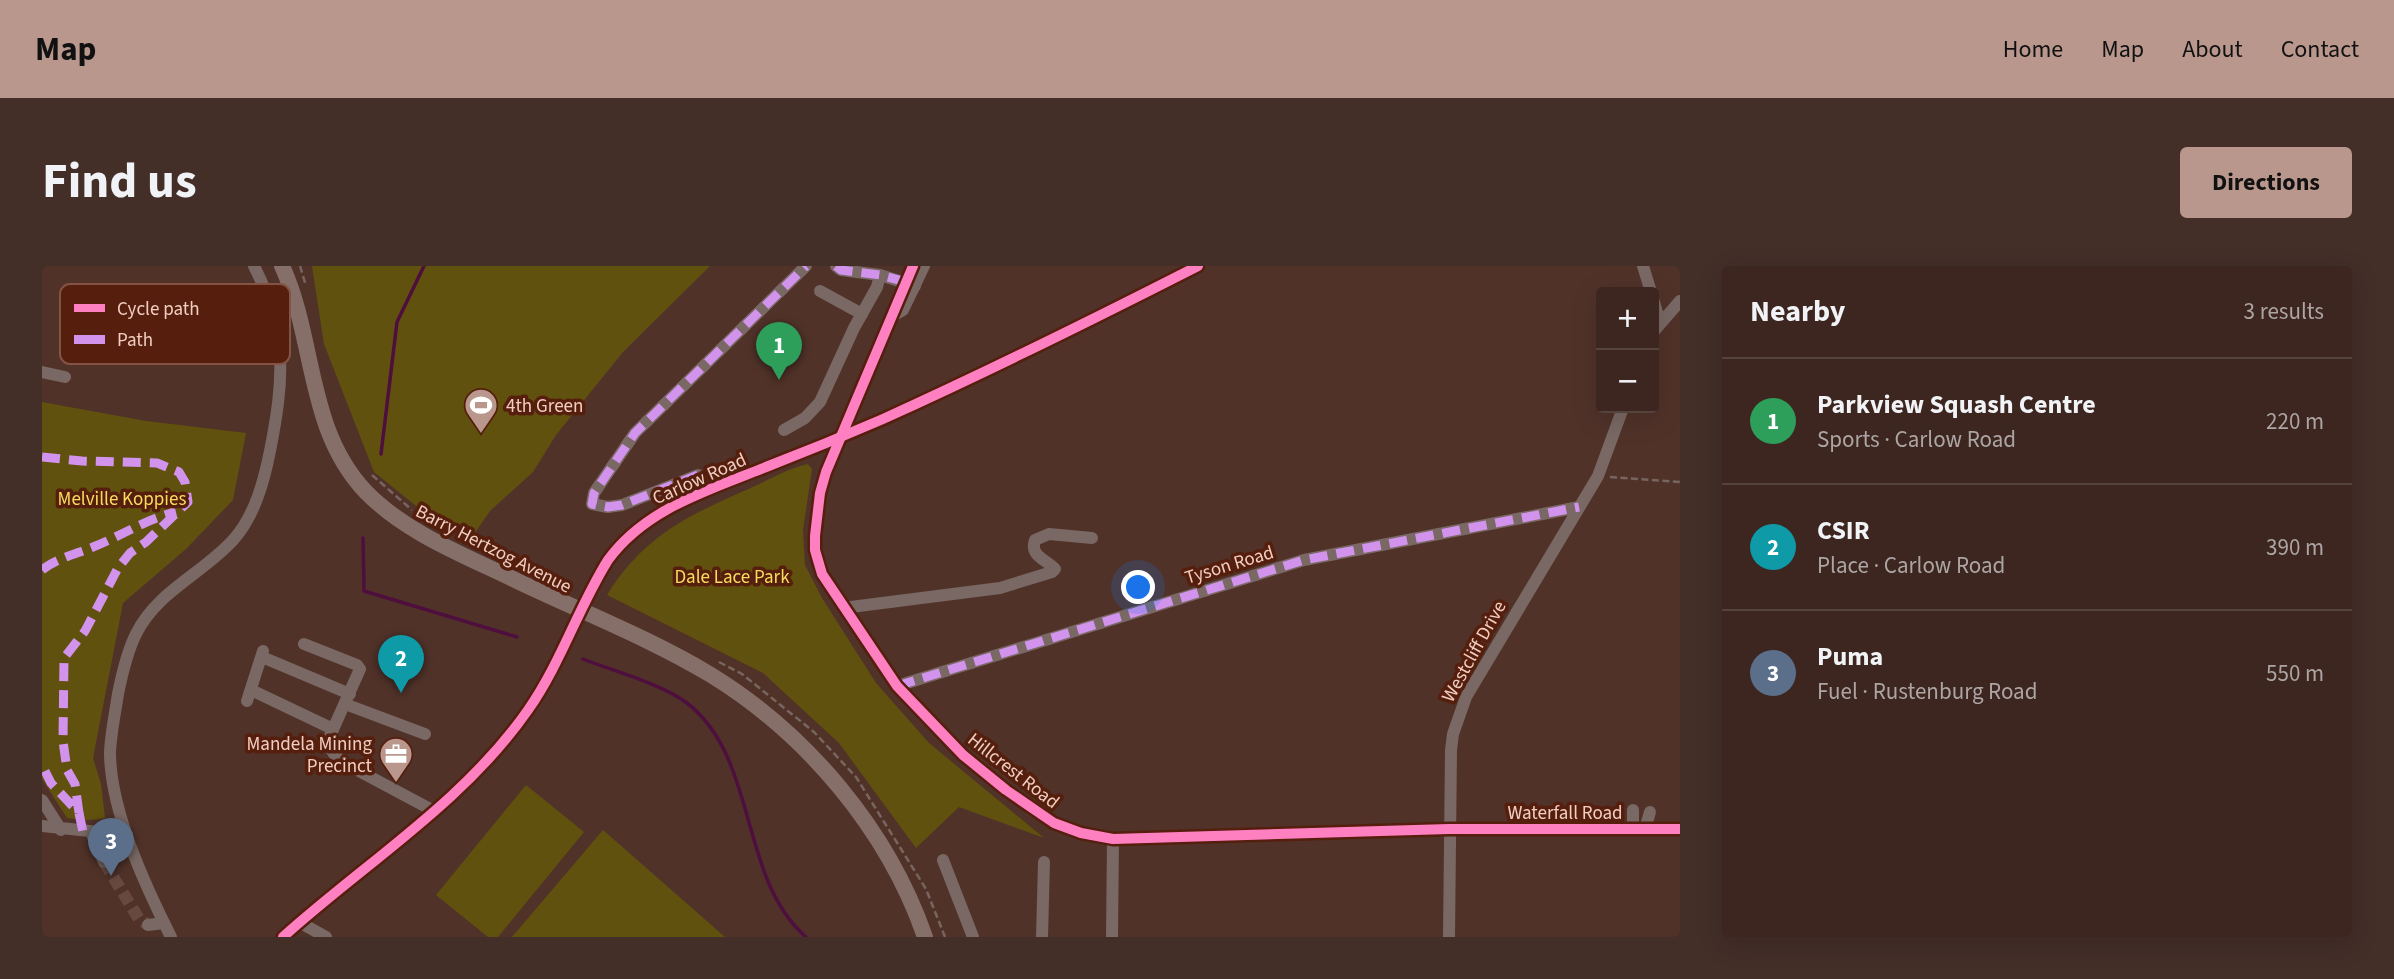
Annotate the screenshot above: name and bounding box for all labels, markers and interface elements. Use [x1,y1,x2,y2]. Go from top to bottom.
text: Map [35,26,96,73]
text: Home [2003,32,2063,67]
text: Map [2101,32,2144,67]
text: About [2182,32,2243,67]
text: Contact [2281,32,2359,67]
text: Find us [42,147,197,217]
button: Directions [2180,147,2352,218]
legend [60,284,290,364]
map controls [1596,287,1659,413]
button: + [1596,287,1659,350]
text: Nearby [1750,290,1845,333]
text: 3 results [2244,295,2324,328]
text: Cycle path [117,296,199,323]
pin: 1 [756,322,802,380]
text: Path [117,327,153,354]
button: − [1596,350,1659,413]
sports icon: 4th Green [462,386,500,435]
text: Parkview Squash Centre [1817,386,2096,423]
place label: 4th Green [506,393,583,420]
text: 1 [1767,405,1779,438]
text: 220 m [2266,405,2324,438]
text: Sports · Carlow Road [1817,423,2016,456]
street label: Carlow Road [648,447,751,512]
park label: Melville Koppies [58,486,186,513]
street label: Barry Hertzog Avenue [411,498,576,600]
text: CSIR [1817,512,1870,549]
text: 2 [1767,531,1779,564]
text: 390 m [2266,531,2324,564]
street label: Tyson Road [1182,539,1277,592]
text: Place · Carlow Road [1817,549,2005,582]
park label: Dale Lace Park [674,564,790,591]
your location [1121,570,1155,604]
street label: Westcliff Drive [1435,596,1513,707]
pin: 2 [378,635,424,693]
text: Puma [1817,638,1883,675]
text: 3 [1767,657,1779,690]
text: 550 m [2266,657,2324,690]
text: Fuel · Rustenburg Road [1817,675,2037,708]
street label: Hillcrest Road [961,727,1065,816]
place label: Mandela Mining Precinct [247,731,373,780]
office icon: Mandela Mining Precinct [377,735,415,784]
street label: Waterfall Road [1507,800,1623,827]
pin: 3 [88,818,134,876]

